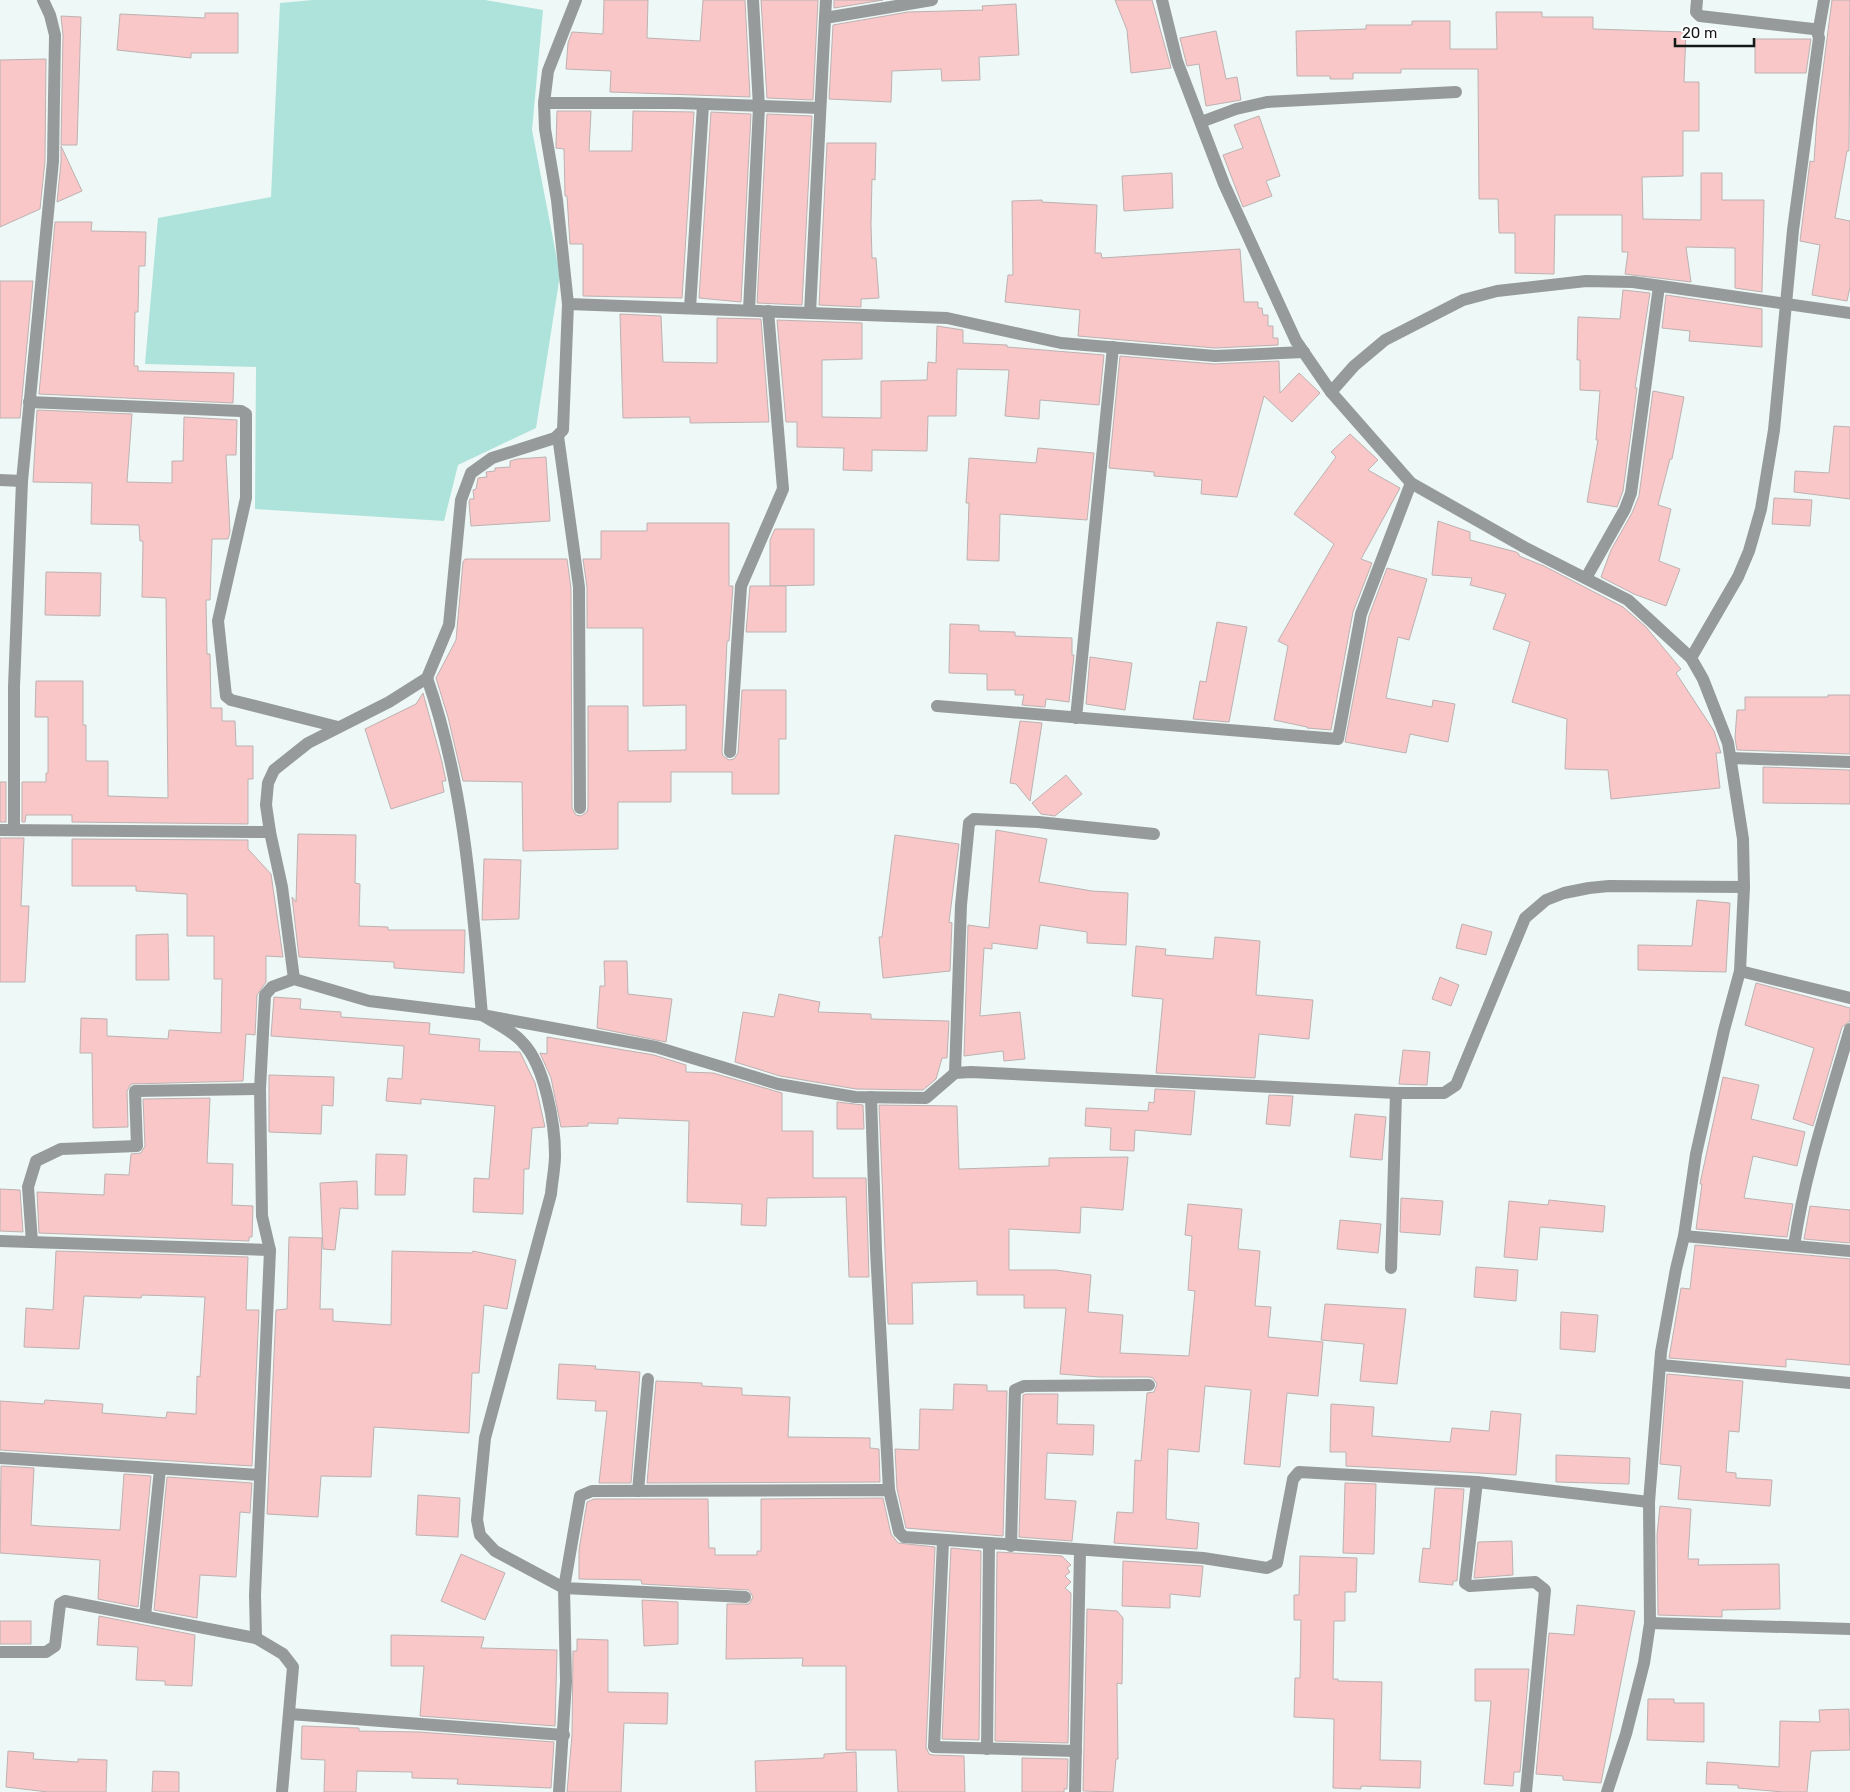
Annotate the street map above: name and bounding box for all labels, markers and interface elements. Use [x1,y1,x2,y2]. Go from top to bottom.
scale bar [1675,15,1754,47]
text: 20 m [1682,24,1717,42]

